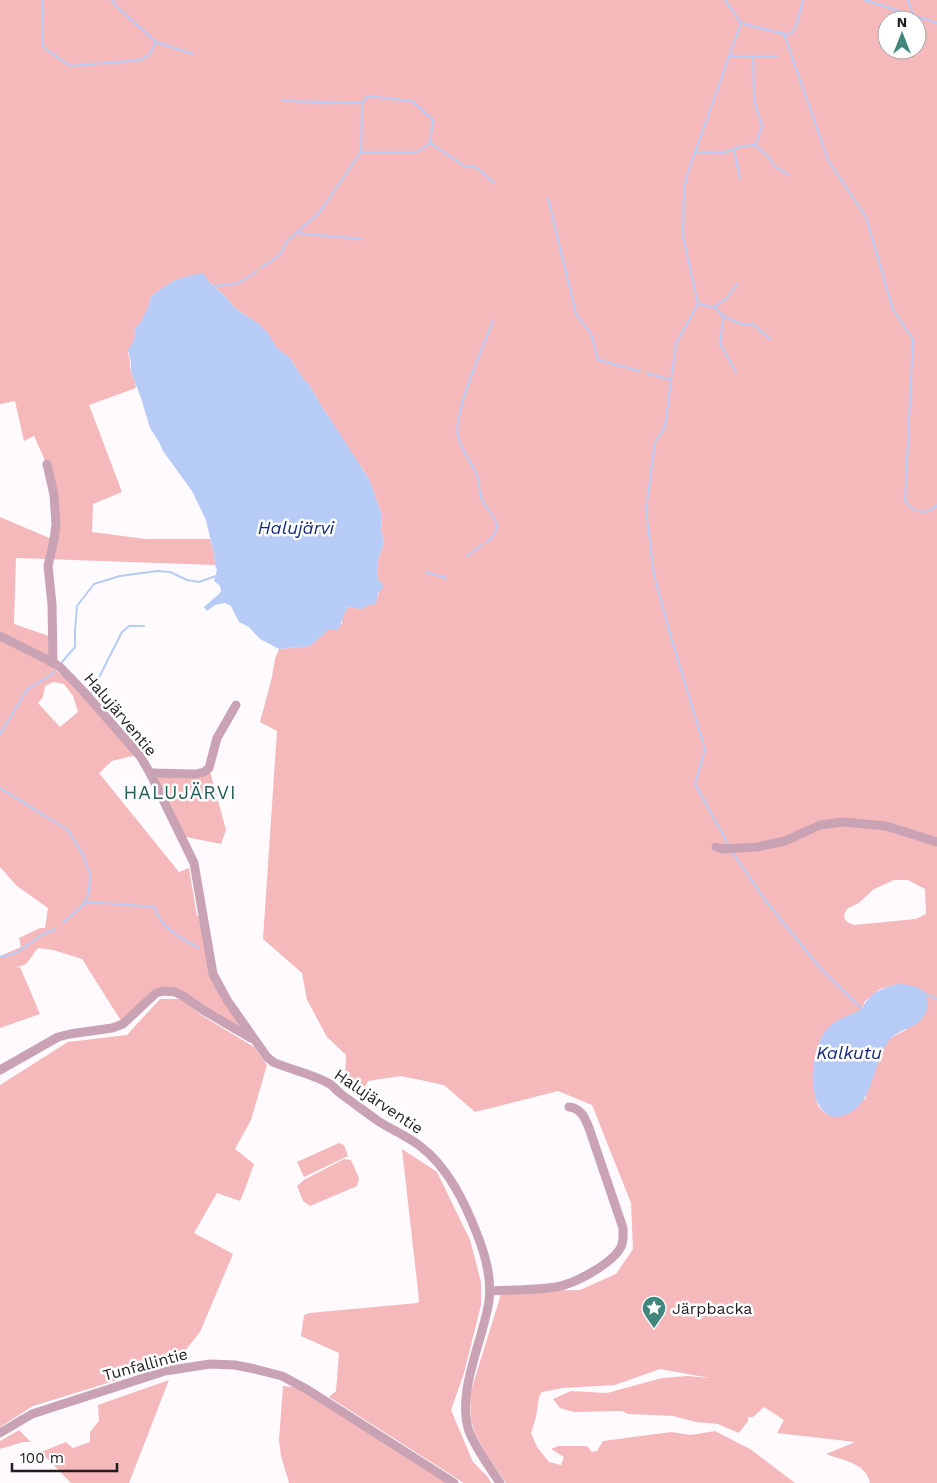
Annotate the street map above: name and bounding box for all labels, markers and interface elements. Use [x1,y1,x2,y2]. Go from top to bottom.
north arrow [877,10,927,60]
text: N [897,14,907,30]
water label: Halujärvi [258,517,336,538]
street label: Halujärventie [80,669,161,760]
district label: HALUJÄRVI [123,781,237,804]
water label: Kalkutu [816,1042,882,1063]
street label: Halujärventie [331,1065,427,1138]
place icon: Järpbacka [641,1295,667,1329]
place label: Järpbacka [672,1299,752,1318]
street label: Tunfallintie [101,1344,190,1385]
scale bar [12,1440,118,1472]
text: 100 m [20,1449,64,1467]

